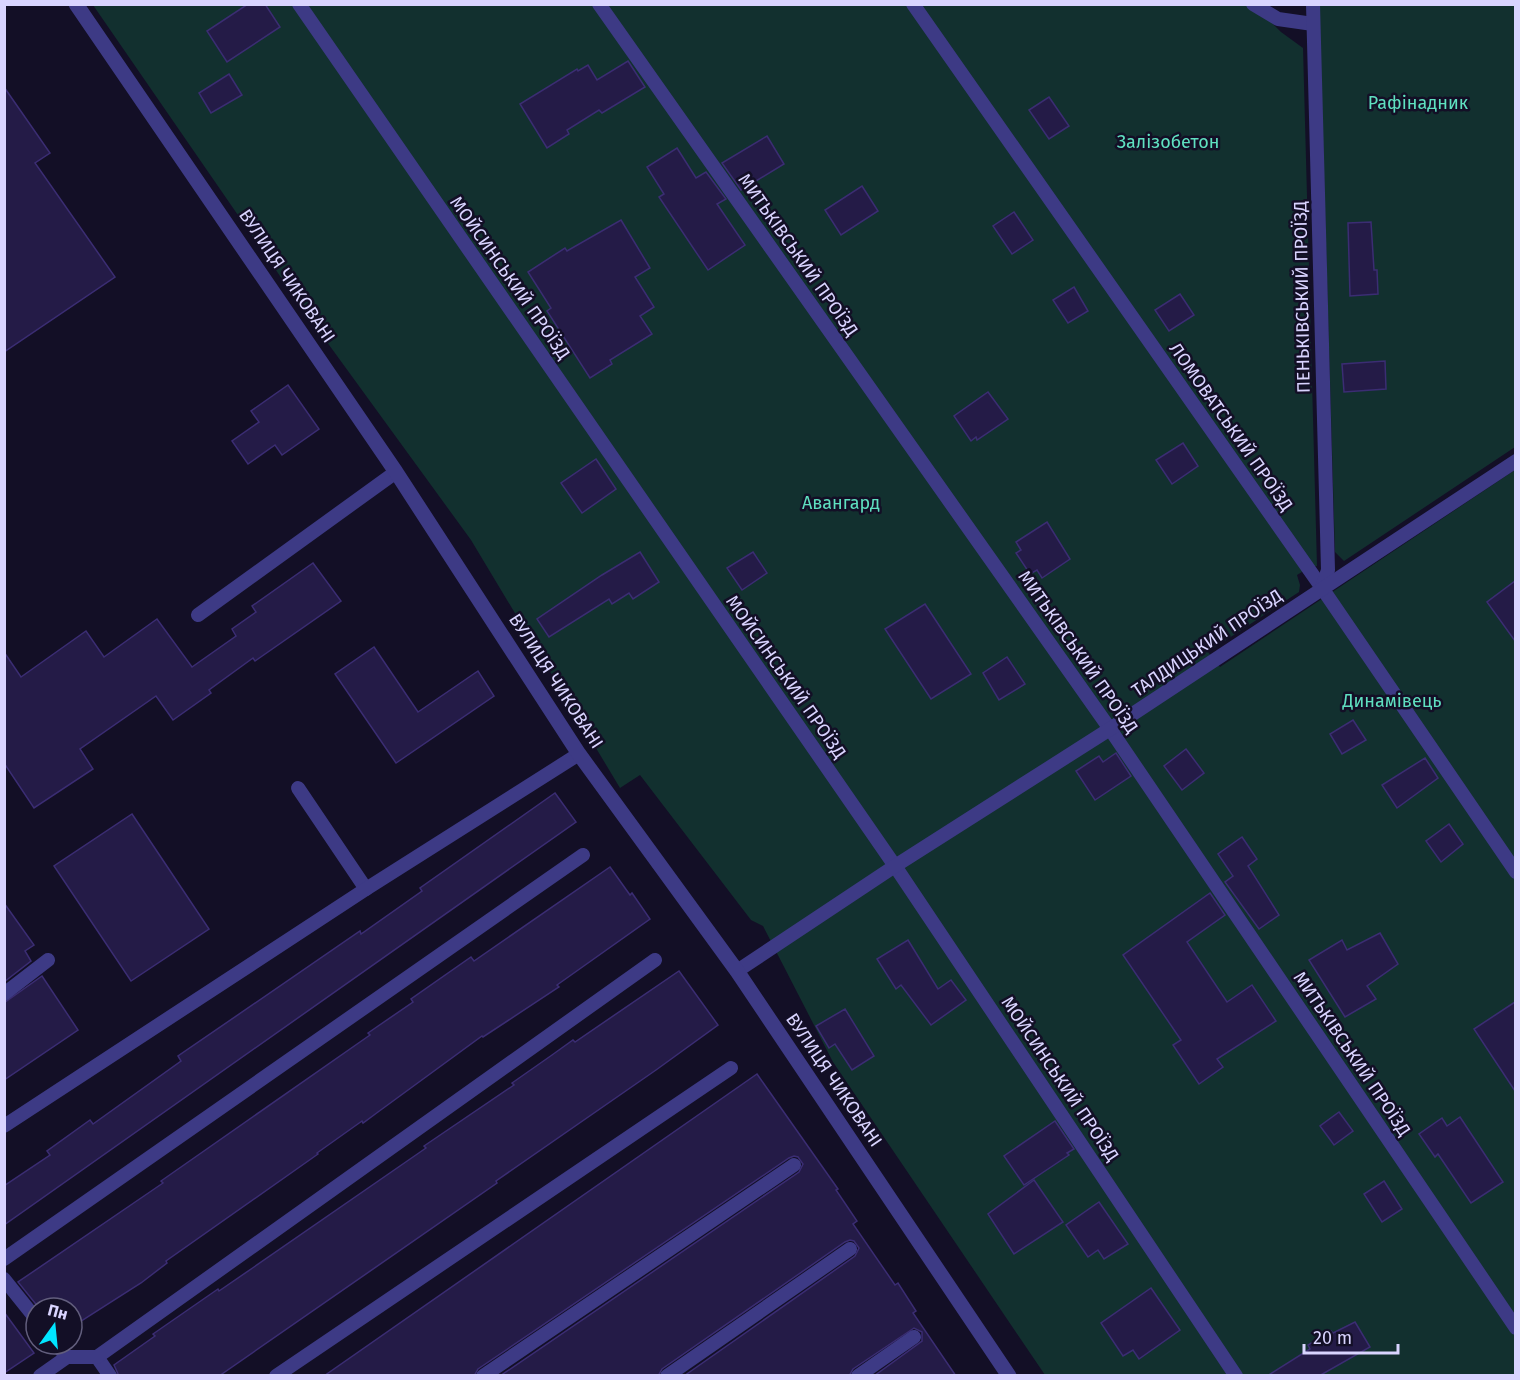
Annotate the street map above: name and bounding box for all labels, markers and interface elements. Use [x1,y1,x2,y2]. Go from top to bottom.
park label: Рафінадник [1368,92,1469,114]
park label: Залізобетон [1117,131,1219,153]
street label: МИТЬКІВСЬКИЙ ПРОЇЗД [733,169,863,341]
street label: МОЙСИНСЬКИЙ ПРОЇЗД [445,192,575,364]
street label: ПЕНЬКІВСЬКИЙ ПРОЇЗД [1289,201,1315,393]
street label: ВУЛИЦЯ ЧИКОВАНІ [234,205,340,347]
street label: ЛОМОВАТСЬКИЙ ПРОЇЗД [1164,339,1298,515]
park label: Авангард [802,492,880,514]
street label: МИТЬКІВСЬКИЙ ПРОЇЗД [1013,566,1143,738]
street label: ТАЛДИЦЬКИЙ ПРОЇЗД [1128,584,1286,702]
street label: МОЙСИНСЬКИЙ ПРОЇЗД [721,591,851,763]
street label: ВУЛИЦЯ ЧИКОВАНІ [504,609,608,753]
park label: Динамівець [1341,690,1442,712]
street label: МИТЬКІВСЬКИЙ ПРОЇЗД [1289,967,1415,1141]
street label: МОЙСИНСЬКИЙ ПРОЇЗД [997,992,1123,1166]
street label: ВУЛИЦЯ ЧИКОВАНІ [781,1009,887,1151]
north arrow [24,1296,84,1356]
text: Пн [46,1300,70,1324]
scale bar [1304,1317,1398,1355]
text: 20 m [1313,1327,1352,1349]

